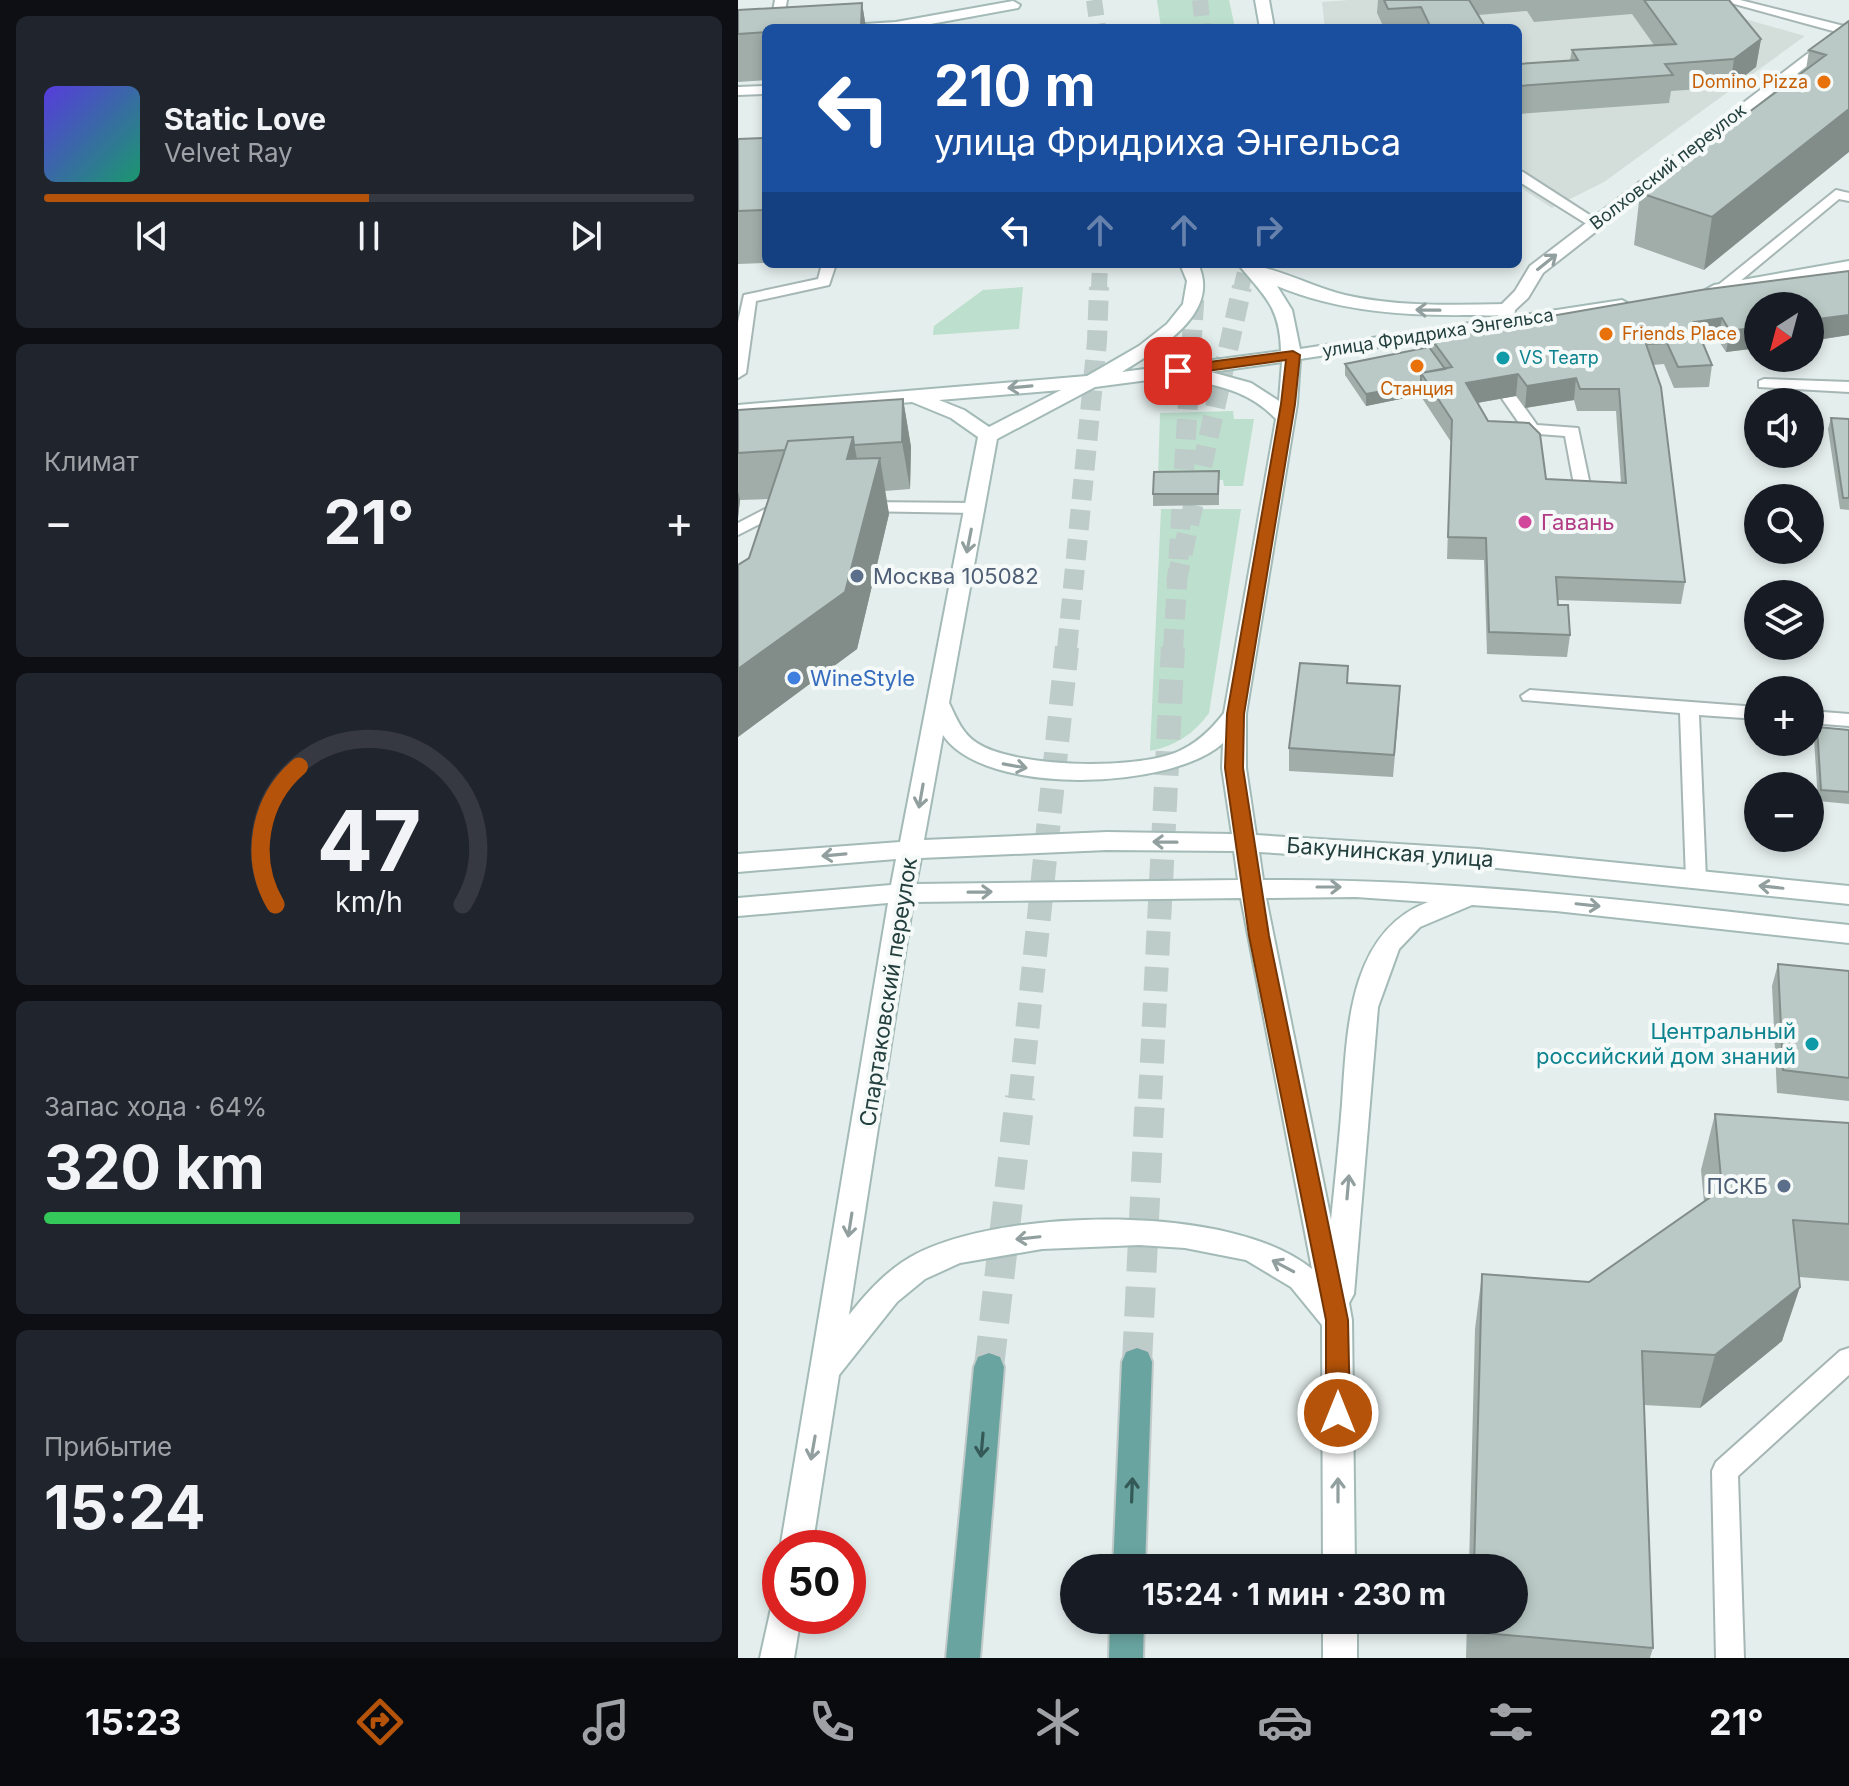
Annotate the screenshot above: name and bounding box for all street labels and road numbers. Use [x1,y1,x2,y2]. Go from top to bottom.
street label: Волховский переулок [1586,99,1750,234]
street label: улица Фридриха Энгельса [1321,304,1555,361]
street label: Бакунинская улица [1286,832,1494,872]
street label: Спартаковский переулок [854,856,922,1128]

